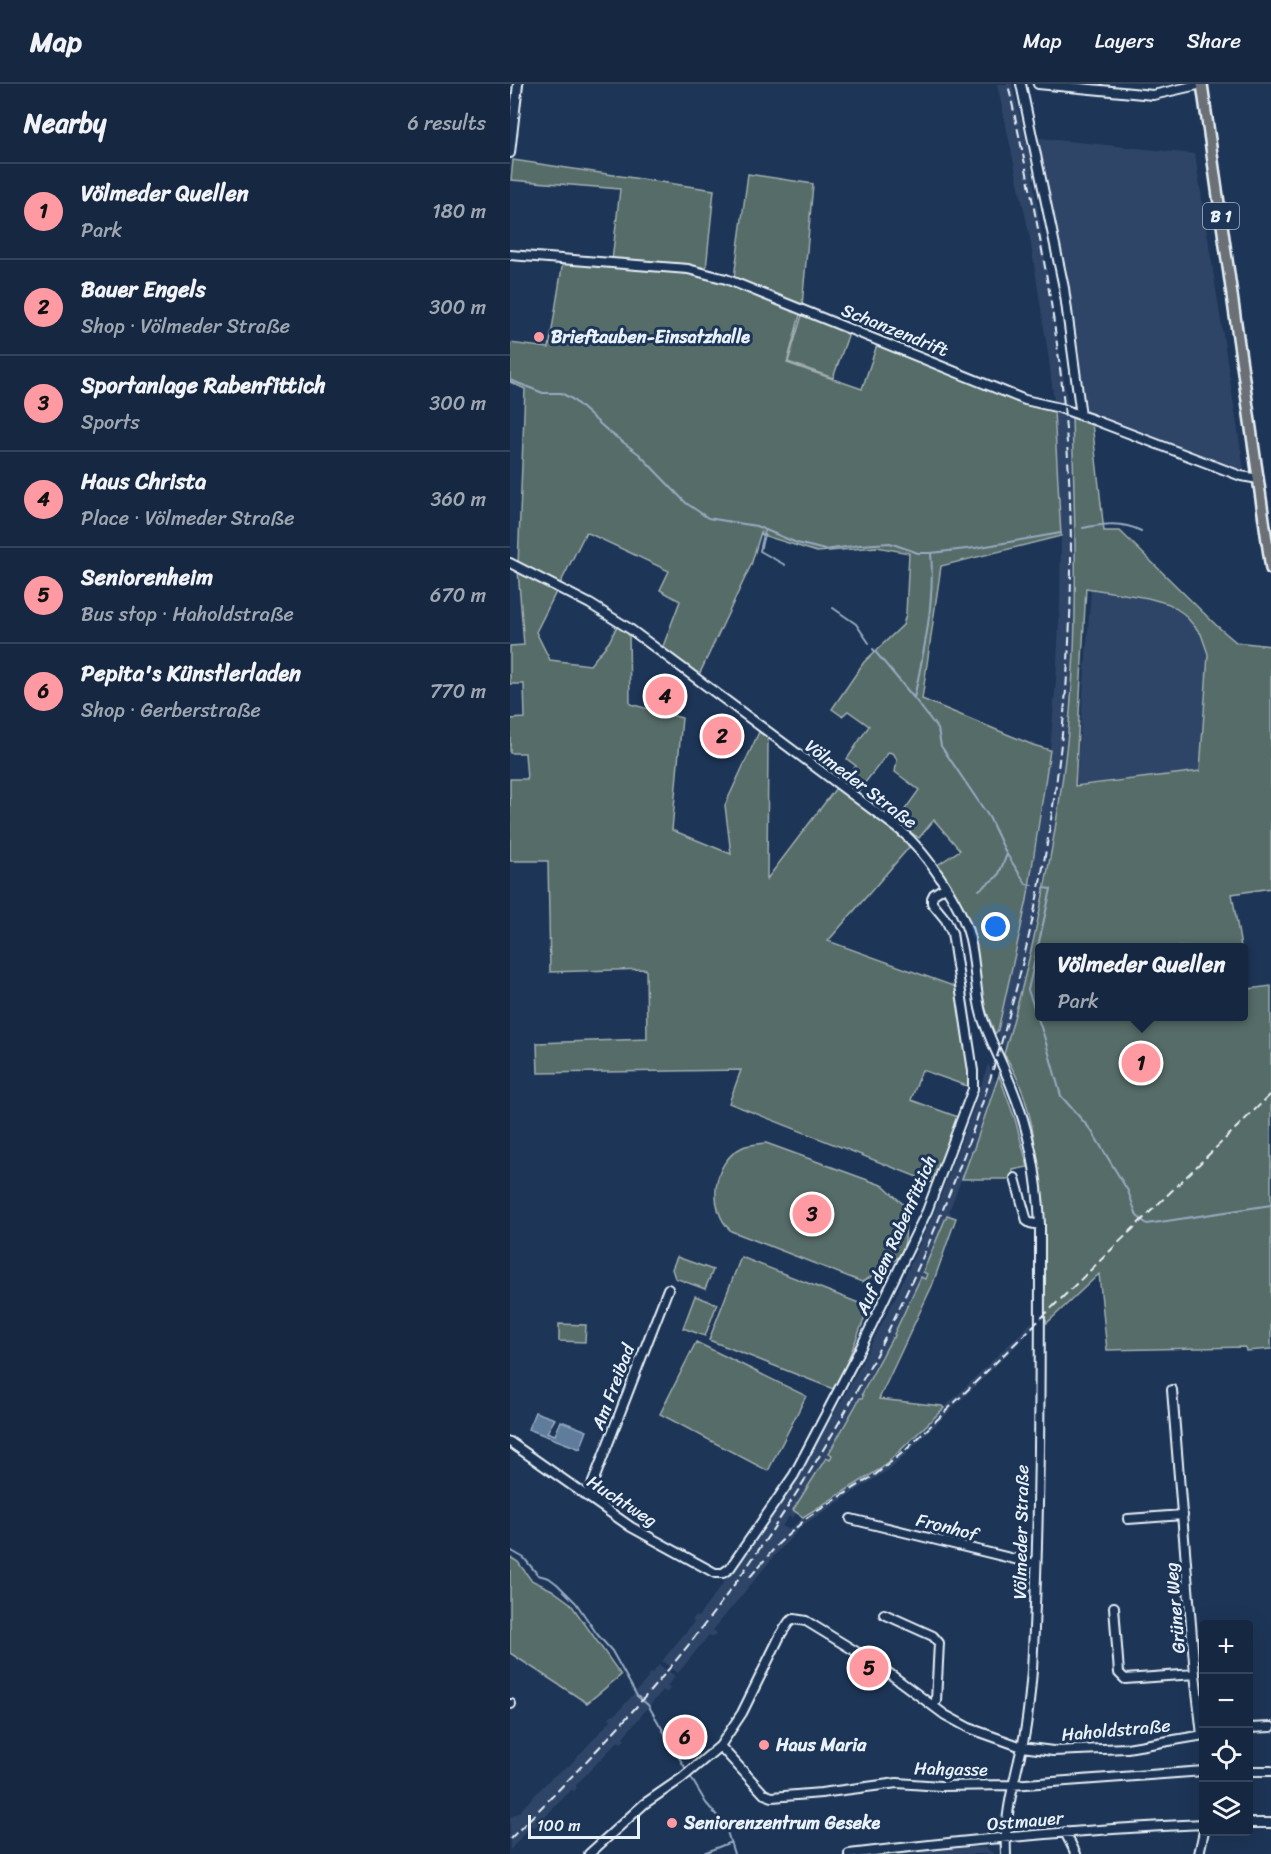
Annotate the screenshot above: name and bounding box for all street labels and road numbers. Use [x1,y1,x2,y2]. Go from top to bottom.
road number: B 1 [1203,203,1239,229]
street label: Schanzendrift [837,294,954,366]
street label: Völmeder Straße [798,731,924,837]
street label: Auf dem Rabenfittich [846,1150,946,1321]
street label: Am Freibad [582,1338,645,1436]
street label: Völmeder Straße [1004,1464,1038,1600]
street label: Huchtweg [580,1466,664,1536]
street label: Fronhof [913,1504,984,1551]
street label: Grüner Weg [1155,1561,1195,1655]
street label: Haholdstraße [1060,1709,1172,1751]
street label: Hahgasse [914,1752,988,1786]
street label: Ostmauer [986,1802,1066,1840]

